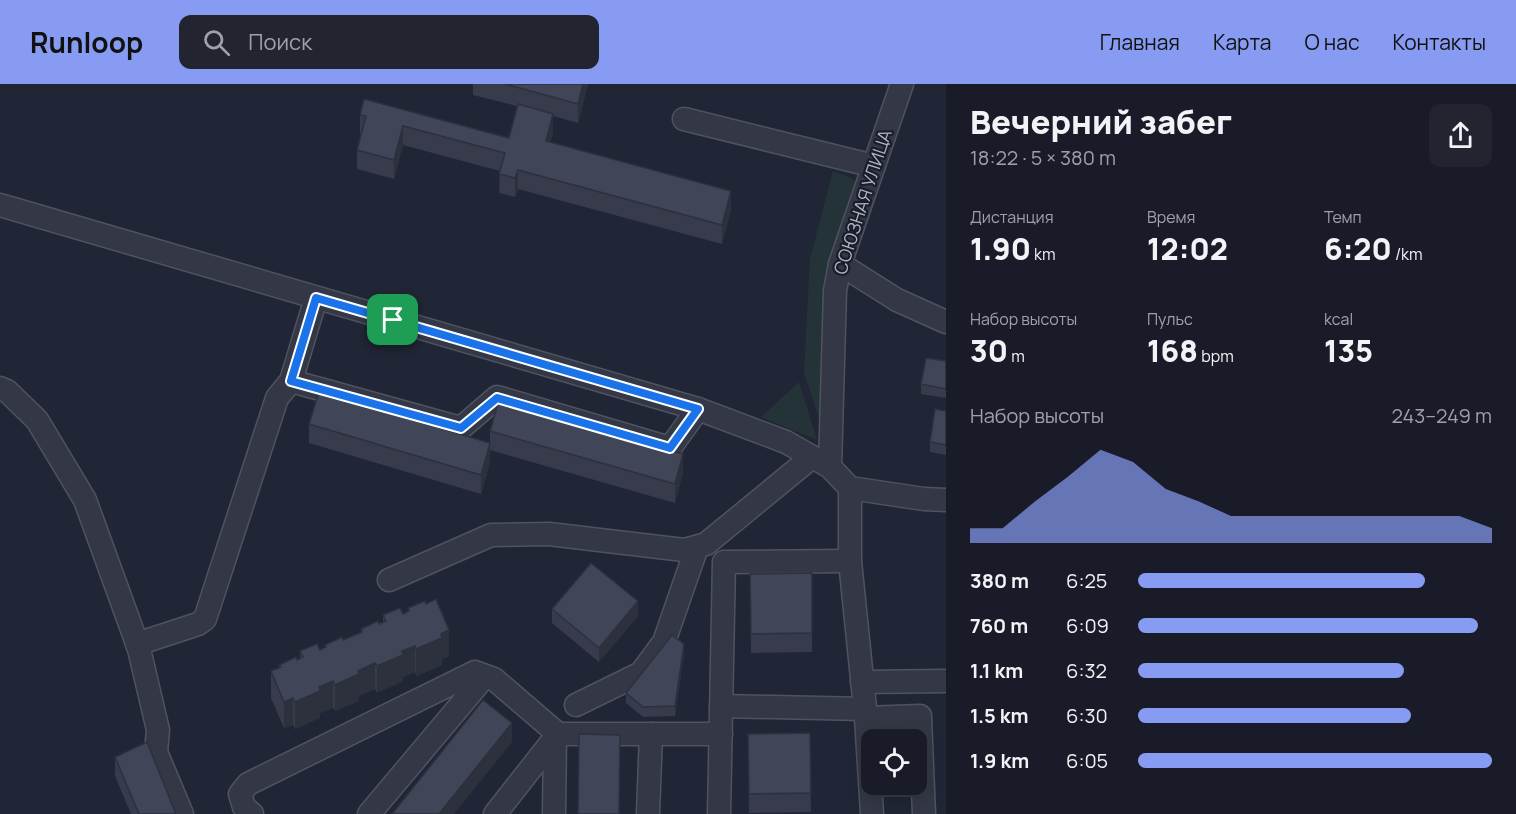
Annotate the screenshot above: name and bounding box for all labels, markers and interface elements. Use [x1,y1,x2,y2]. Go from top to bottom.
search box [179,15,599,69]
text: Runloop [30,23,143,61]
icon: search [200,26,233,59]
text: Поиск [248,27,312,57]
text: Главная [1100,28,1180,56]
text: Карта [1213,28,1271,56]
text: О нас [1304,28,1360,56]
text: Контакты [1393,28,1486,56]
text: Вечерний забег [970,99,1232,144]
button: share [1429,104,1492,167]
street label: СОЮЗНАЯ УЛИЦА [827,126,897,277]
text: 18:22 · 5 × 380 m [970,144,1116,171]
text: Дистанция [970,206,1054,228]
text: Время [1147,206,1195,228]
text: Темп [1324,206,1362,228]
text: 1.90 [970,228,1031,269]
text: 12:02 [1147,228,1228,269]
text: 6:20 [1324,228,1392,269]
text: km [1031,243,1056,265]
text: /km [1392,243,1423,265]
pin [367,294,418,345]
icon: arrive [376,303,409,336]
text: Набор высоты [970,308,1077,330]
text: Пульс [1147,308,1193,330]
text: kcal [1324,308,1353,330]
text: 30 [970,330,1008,371]
text: 168 [1147,330,1198,371]
text: 135 [1324,330,1373,371]
text: m [1008,345,1025,367]
text: bpm [1198,345,1234,367]
text: Набор высоты [970,402,1104,429]
text: 243–249 m [1391,402,1492,429]
text: 380 m [970,567,1029,594]
text: 6:25 [1066,567,1107,594]
text: 760 m [970,612,1028,639]
text: 6:09 [1066,612,1109,639]
text: 1.1 km [970,657,1023,684]
text: 6:32 [1066,657,1107,684]
text: 1.5 km [970,702,1029,729]
text: 6:30 [1066,702,1108,729]
map controls [861,729,927,795]
button: locate [861,729,927,795]
text: 1.9 km [970,747,1029,774]
text: 6:05 [1066,747,1108,774]

